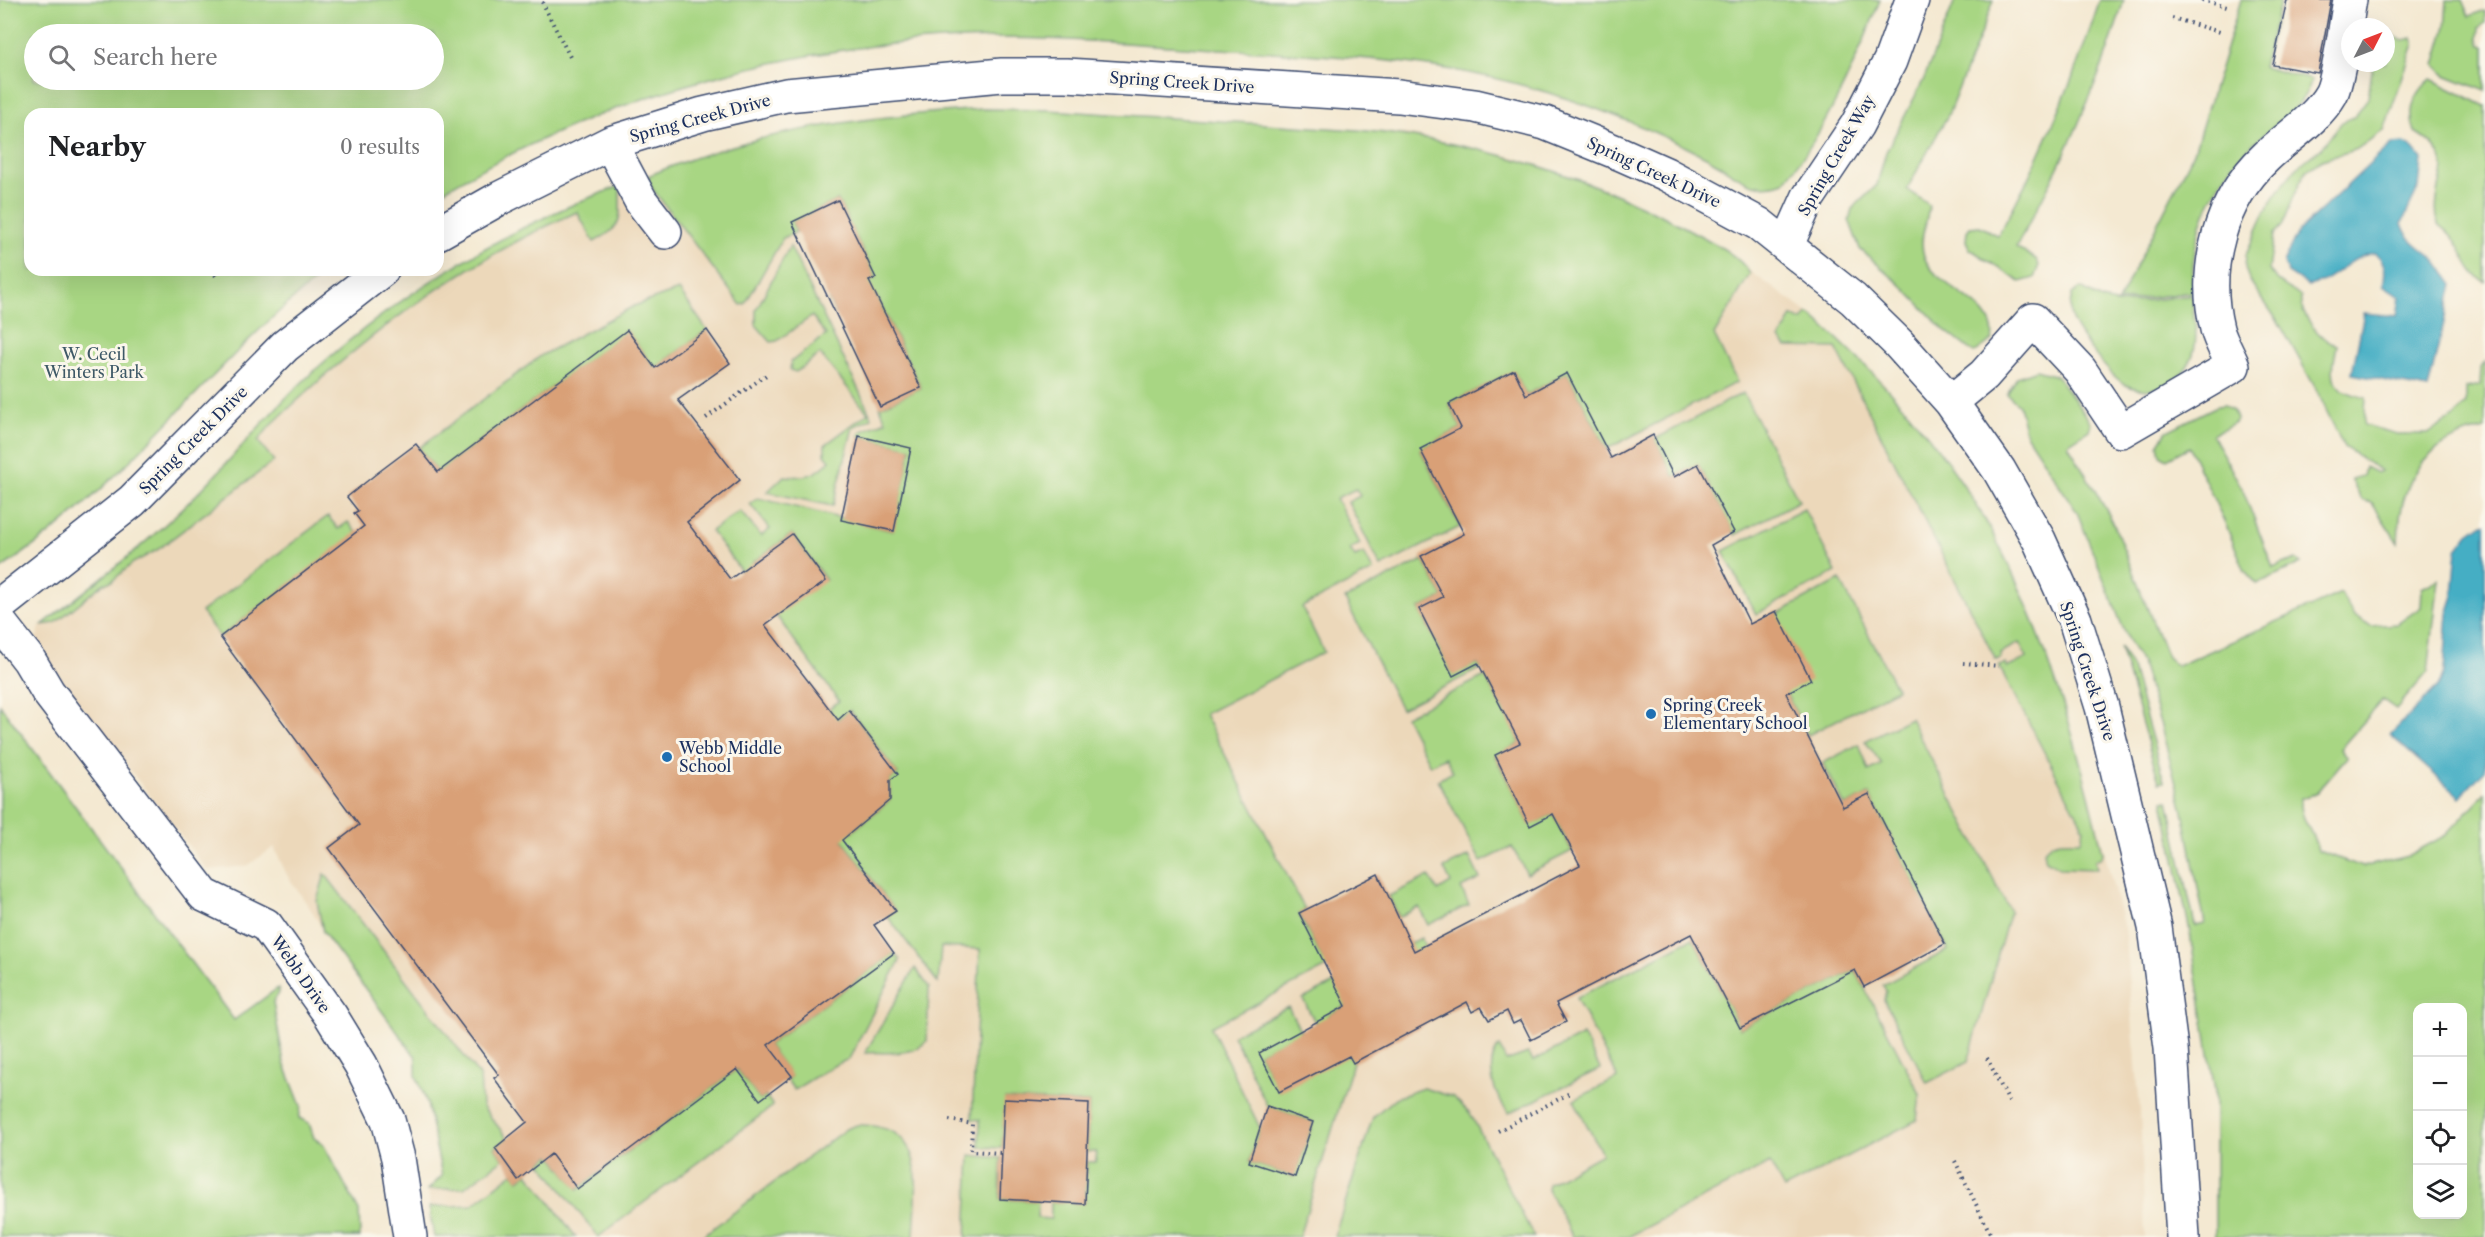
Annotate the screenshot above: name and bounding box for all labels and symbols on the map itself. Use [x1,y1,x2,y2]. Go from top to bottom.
north arrow [2341,18,2395,72]
street label: Spring Creek Drive [1109,67,1255,97]
street label: Spring Creek Drive [627,90,773,146]
street label: Spring Creek Way [1793,90,1879,219]
street label: Spring Creek Drive [1584,132,1724,212]
park label: W. Cecil Winters Park [43,344,145,382]
street label: Spring Creek Drive [135,382,251,498]
street label: Spring Creek Drive [2056,599,2120,743]
place label: Spring Creek Elementary School [1663,695,1808,733]
marker: Spring Creek Elementary School [1644,707,1658,721]
place label: Webb Middle School [678,738,782,776]
marker: Webb Middle School [660,750,674,764]
street label: Webb Drive [266,930,335,1017]

